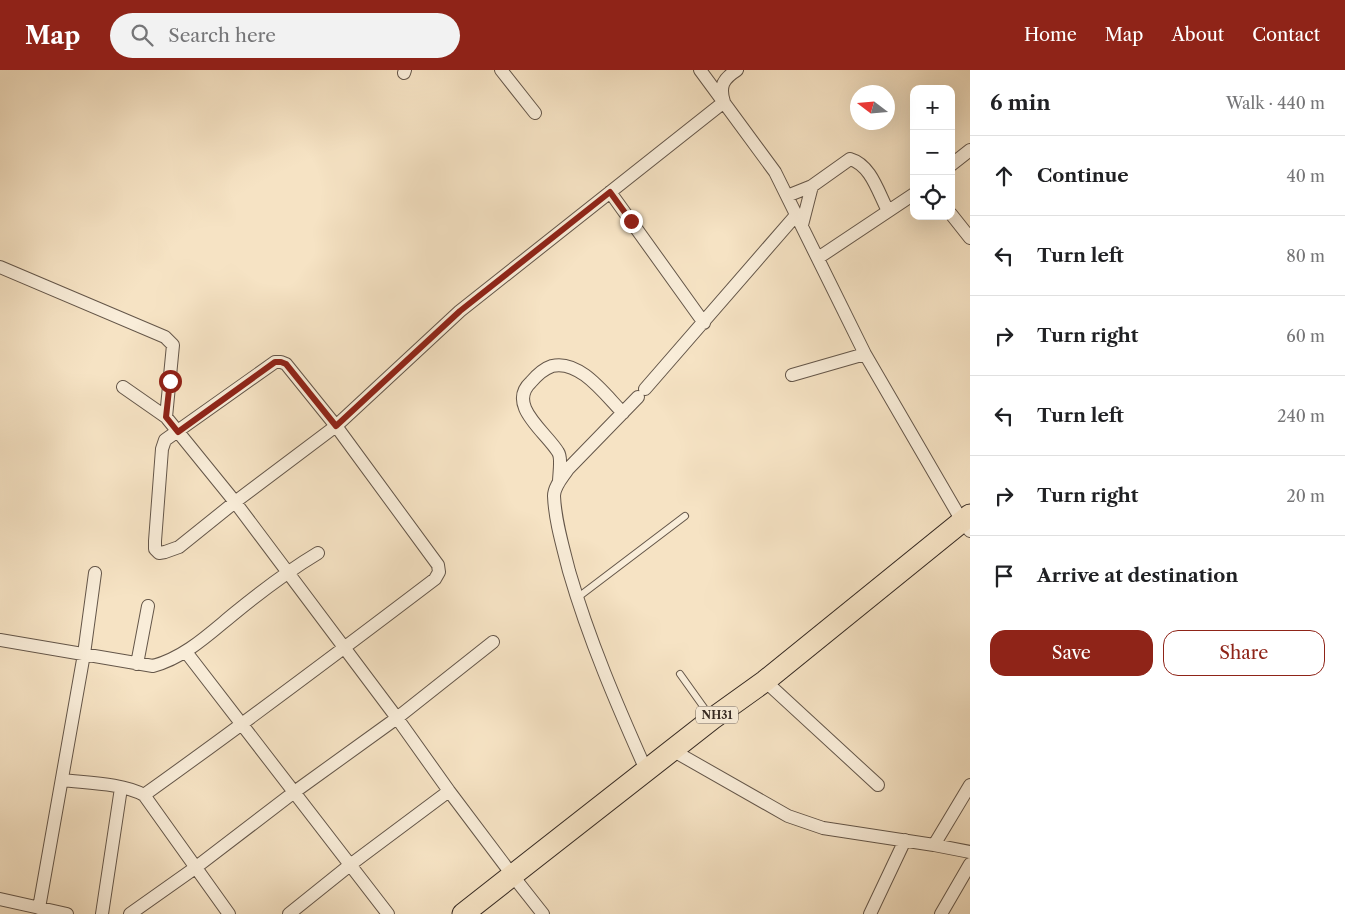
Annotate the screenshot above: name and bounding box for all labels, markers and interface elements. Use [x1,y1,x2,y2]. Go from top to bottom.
search box [110,13,460,58]
text: Map [25,21,80,50]
icon: search [128,21,156,49]
text: Search here [168,24,276,47]
text: Home [1024,24,1077,46]
text: Map [1105,24,1143,46]
text: About [1171,24,1224,46]
text: Contact [1252,24,1320,46]
north arrow [850,85,895,130]
map controls [910,85,955,220]
button: + [910,85,955,130]
text: 6 min [990,90,1051,115]
text: Walk · 440 m [1226,93,1325,113]
button: − [910,130,955,175]
icon: ahead [990,162,1018,190]
text: Continue [1037,164,1129,187]
text: 40 m [1286,166,1325,186]
button: locate [910,175,955,220]
route end [620,210,643,233]
icon: left [990,242,1018,270]
text: Turn left [1037,244,1124,267]
text: 80 m [1286,246,1325,266]
icon: right [990,322,1018,350]
text: Turn right [1037,324,1138,347]
text: 60 m [1286,326,1325,346]
route start [159,370,182,393]
icon: left [990,402,1018,430]
text: Turn left [1037,404,1124,427]
text: 240 m [1277,406,1325,426]
icon: right [990,482,1018,510]
text: Turn right [1037,484,1138,507]
text: 20 m [1286,486,1325,506]
icon: arrive [990,562,1018,590]
text: Arrive at destination [1037,564,1238,587]
button: Save [990,630,1153,676]
button: Share [1163,630,1325,676]
road number: NH31 [696,706,738,724]

